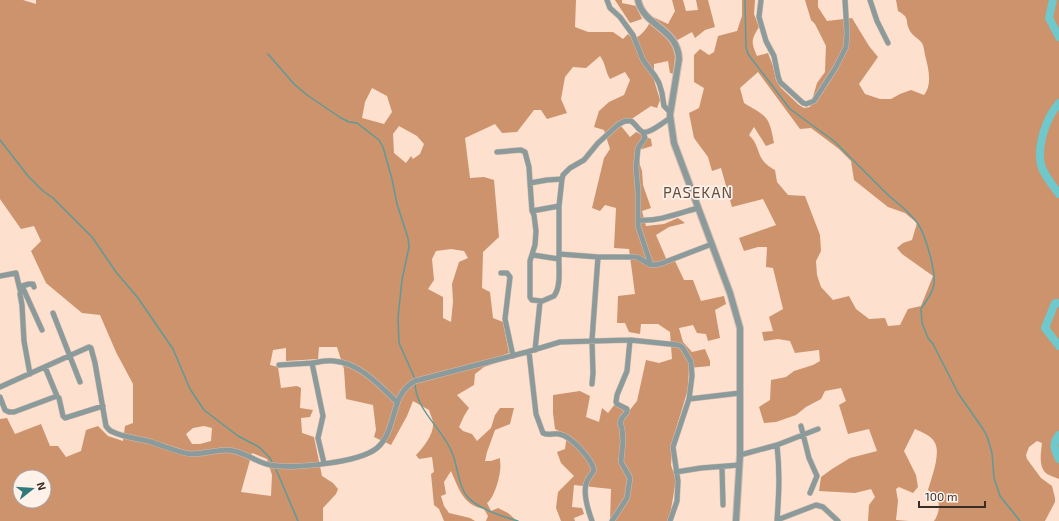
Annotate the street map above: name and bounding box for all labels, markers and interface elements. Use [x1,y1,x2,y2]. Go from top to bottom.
district label: PASEKAN [663,183,733,201]
north arrow [12,469,52,509]
text: N [35,480,49,492]
scale bar [919,483,985,509]
text: 100 m [925,489,957,503]

